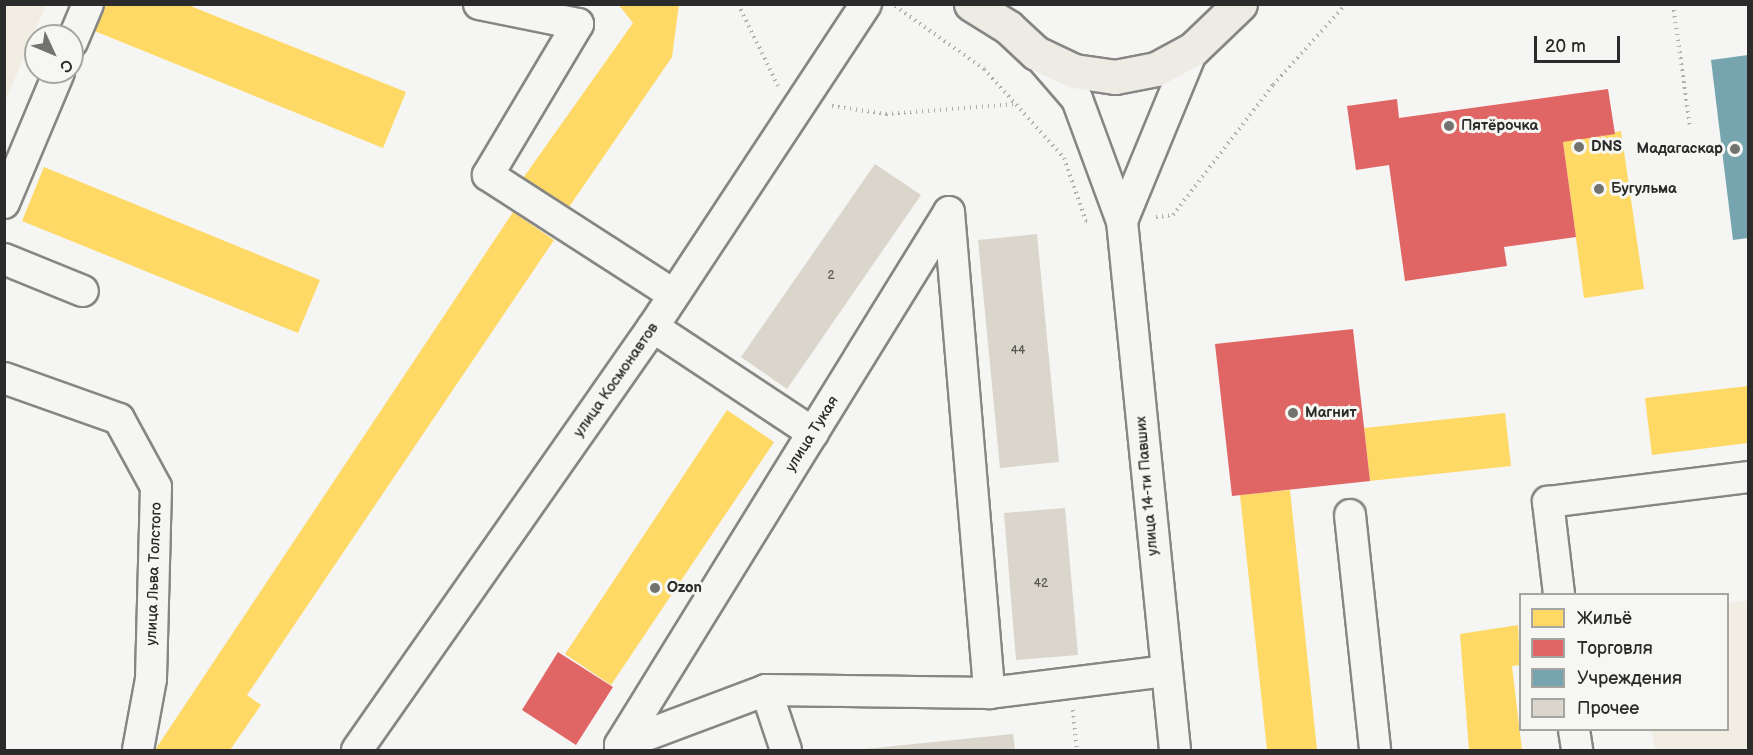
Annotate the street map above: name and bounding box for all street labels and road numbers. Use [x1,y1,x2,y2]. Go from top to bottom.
street label: улица Космонавтов [570,319,662,441]
street label: улица Тукая [782,393,842,475]
street label: улица 14-ти Павших [1132,415,1162,557]
street label: улица Льва Толстого [143,502,165,646]

